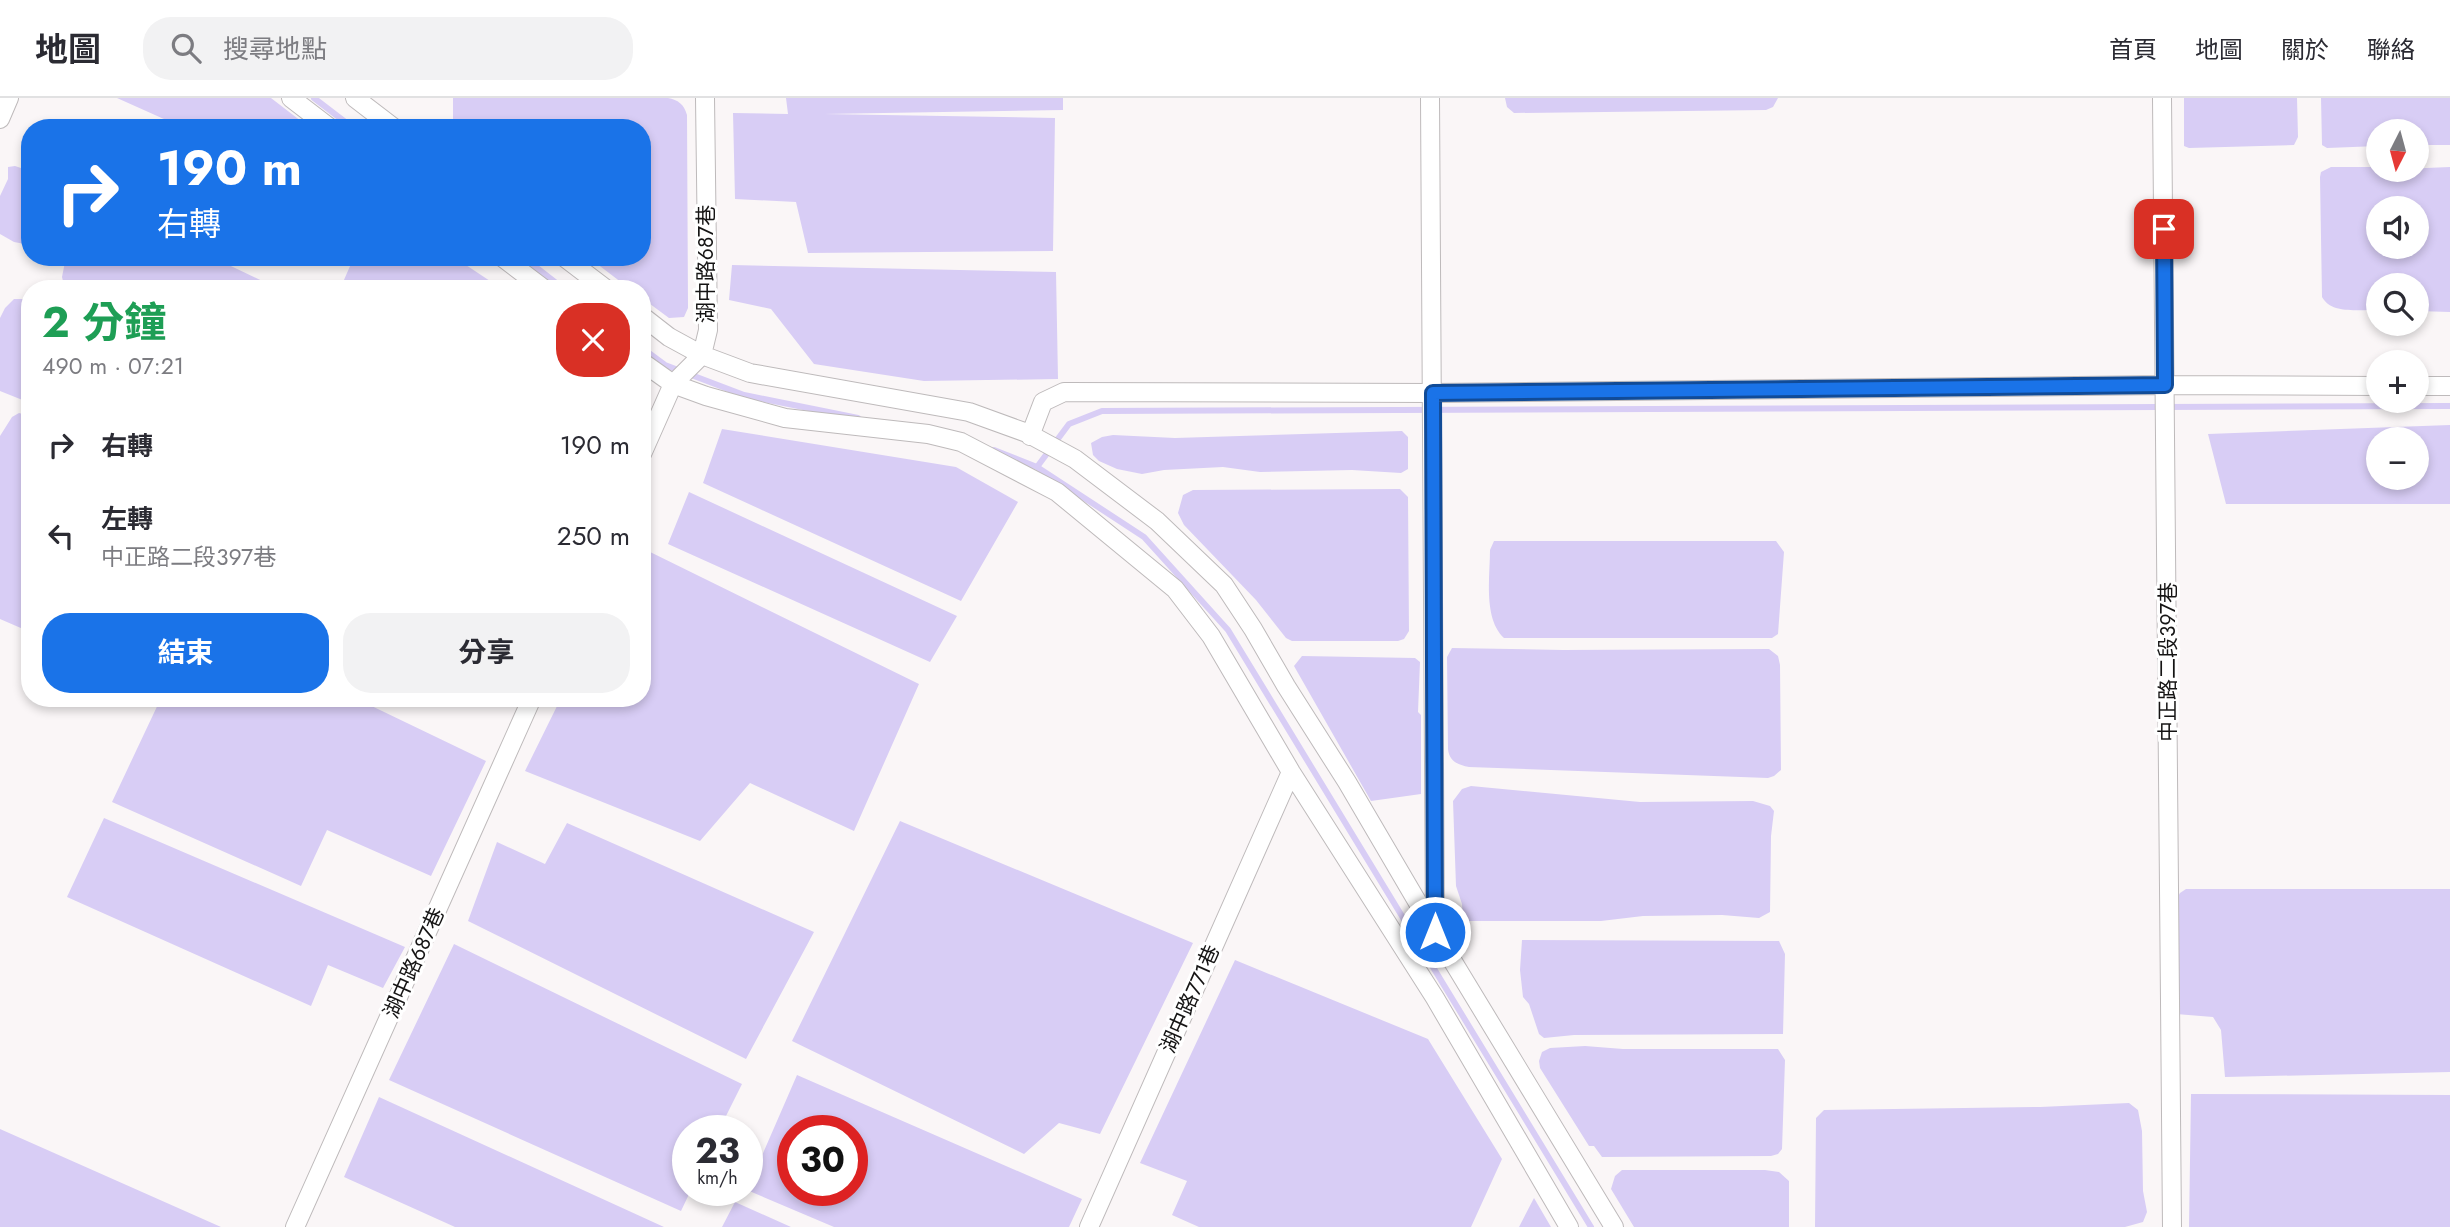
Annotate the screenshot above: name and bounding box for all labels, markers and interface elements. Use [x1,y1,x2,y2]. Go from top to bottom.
search box [143,17,633,80]
text: 地圖 [35,26,101,73]
icon: search [167,29,205,67]
text: 搜尋地點 [223,30,327,68]
text: 首頁 [2109,32,2157,67]
text: 地圖 [2195,32,2243,67]
text: 關於 [2281,32,2329,67]
text: 聯絡 [2367,32,2415,67]
north arrow [2366,119,2429,182]
map controls [2366,119,2429,490]
text: 190 m [157,133,302,203]
icon: right [42,147,133,238]
button: sound [2366,196,2429,259]
pin [2134,199,2194,259]
text: 右轉 [157,201,221,247]
street label: 湖中路687巷 [691,205,721,323]
icon: arrive [2145,210,2183,248]
button: search [2366,273,2429,336]
text: 2 分鐘 [42,292,166,353]
button: close [556,303,630,377]
text: 490 m · 07:21 [42,349,184,383]
button: + [2366,350,2429,413]
icon: right [42,426,80,464]
text: 190 m [560,426,630,464]
text: 右轉 [101,427,153,465]
button: − [2366,427,2429,490]
text: 左轉 [101,500,153,538]
icon: left [42,517,80,555]
text: 250 m [557,517,630,555]
text: 中正路二段397巷 [101,540,276,574]
street label: 中正路二段397巷 [2153,582,2183,742]
button: 結束 [42,613,329,693]
button: 分享 [343,613,630,693]
position arrow [1398,895,1472,969]
street label: 湖中路687巷 [376,903,452,1023]
street label: 湖中路771巷 [1153,940,1227,1058]
speed limit sign: 30 [777,1115,868,1206]
text: 23 [695,1126,740,1176]
text: km/h [697,1165,738,1191]

